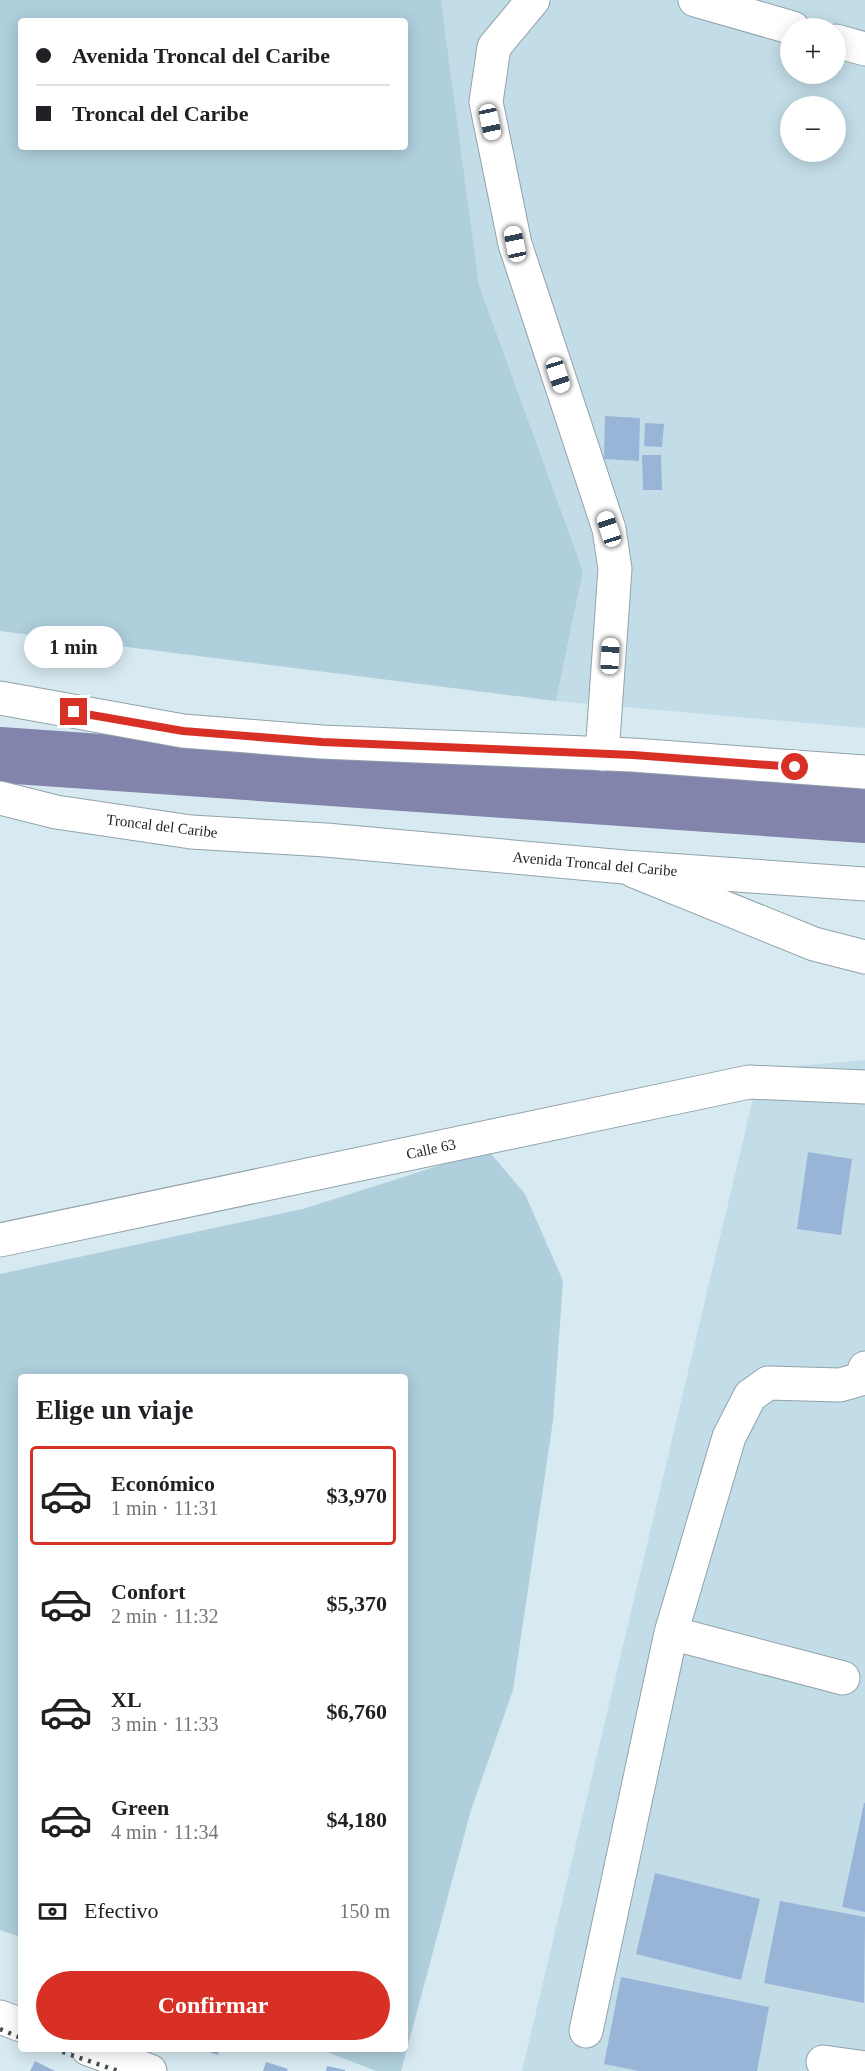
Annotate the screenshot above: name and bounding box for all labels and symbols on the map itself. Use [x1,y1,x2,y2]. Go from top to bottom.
car [477,103,503,141]
car [502,225,528,263]
car [544,355,572,395]
car [595,509,623,549]
callout: 1 min [25,625,124,667]
car [600,638,620,674]
route end [60,698,87,725]
route start [781,753,808,780]
street label: Troncal del Caribe [105,811,219,841]
street label: Avenida Troncal del Caribe [512,849,678,879]
street label: Calle 63 [405,1136,457,1162]

